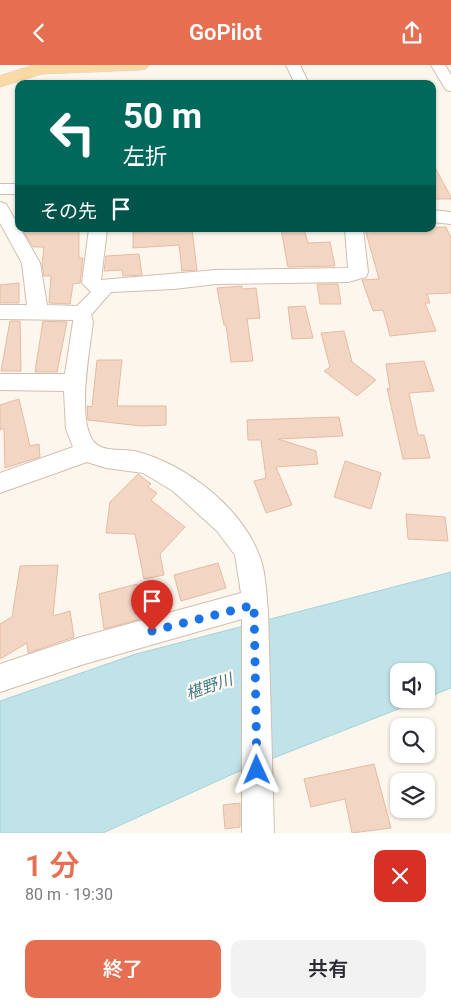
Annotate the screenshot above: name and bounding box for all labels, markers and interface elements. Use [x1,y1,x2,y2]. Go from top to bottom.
icon: back [25,19,53,47]
icon: share [398,19,426,47]
text: GoPilot [189,20,262,45]
text: 50 m [123,96,202,137]
icon: left [40,100,105,165]
text: 左折 [123,144,167,169]
icon: arrive [107,195,135,223]
text: その先 [40,200,97,223]
pin [131,580,173,631]
icon: arrive [138,587,166,615]
map controls [390,663,435,818]
button: sound [390,663,435,708]
water label: 椹野川 [183,669,237,703]
button: search [390,718,435,763]
position arrow [230,743,282,795]
button: layers [390,773,435,818]
text: 1 分 [25,848,80,883]
button: close [374,850,426,902]
text: 80 m · 19:30 [25,885,113,904]
button: 終了 [25,940,221,998]
button: 共有 [231,940,426,998]

